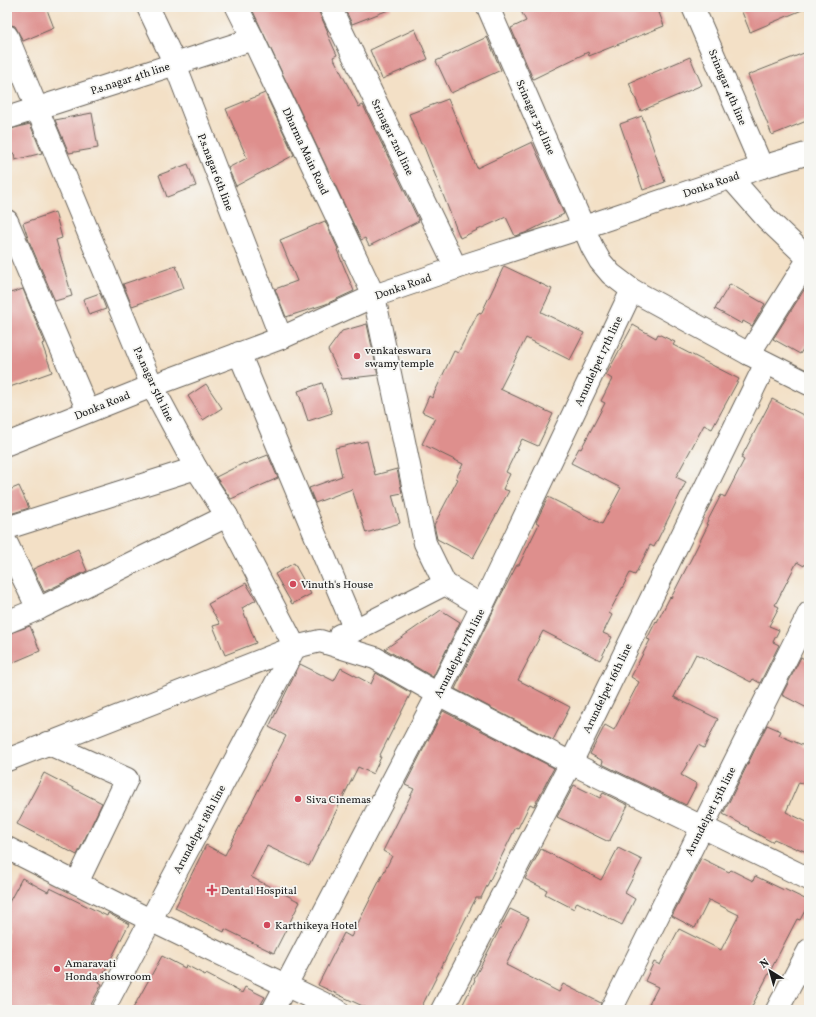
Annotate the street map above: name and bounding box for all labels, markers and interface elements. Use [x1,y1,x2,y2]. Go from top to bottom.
street label: Srinagar 4th line [704,47,749,128]
street label: P.s.nagar 4th line [89,60,172,99]
street label: Srinagar 3rd line [511,78,558,158]
street label: Srinagar 2nd line [367,97,417,178]
street label: Dharma Main Road [278,106,331,198]
street label: P.s.nagar 6th line [193,132,236,213]
street label: Donka Road [681,169,742,202]
street label: Donka Road [373,271,434,304]
street label: Arundelpet 17th line [572,314,627,409]
place label: venkateswara swamy temple [365,344,434,372]
street label: P.s.nagar 5th line [129,345,177,425]
marker: venkateswara swamy temple [352,351,362,361]
street label: Donka Road [72,388,133,424]
place label: Vinuth's House [301,578,373,593]
marker: Vinuth's House [288,579,298,589]
street label: Arundelpet 17th line [431,607,489,701]
street label: Arundelpet 16th line [580,641,637,736]
street label: Arundelpet 15th line [682,765,740,859]
street label: Arundelpet 18th line [171,783,230,877]
place label: Siva Cinemas [306,793,371,808]
marker: Siva Cinemas [293,794,303,804]
marker: Dental Hospital [206,884,218,896]
place label: Dental Hospital [221,884,297,899]
place label: Karthikeya Hotel [275,919,357,934]
marker: Karthikeya Hotel [262,920,272,930]
north arrow [750,951,790,991]
text: N [757,956,773,973]
place label: Amaravati Honda showroom [65,957,151,985]
marker: Amaravati Honda showroom [52,964,62,974]

